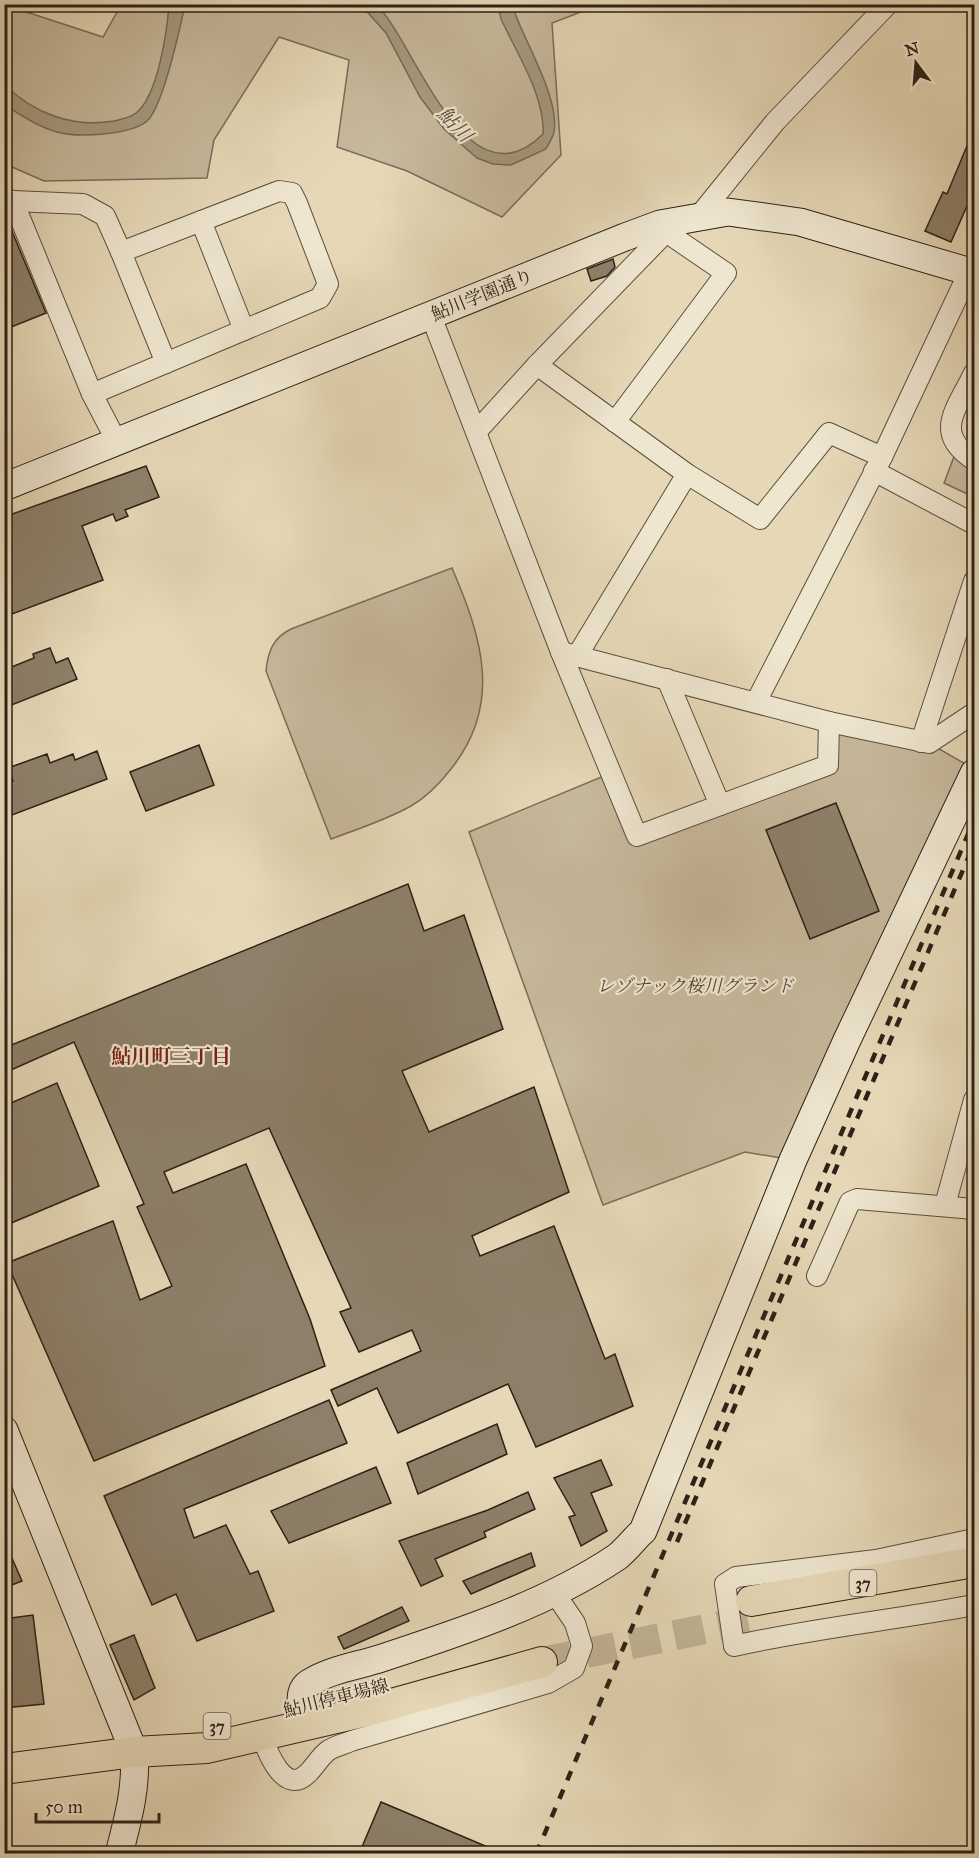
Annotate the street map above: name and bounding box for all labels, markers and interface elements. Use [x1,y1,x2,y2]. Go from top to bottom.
north arrow [886,33,946,93]
text: N [903,38,922,60]
water label: 鮎川 [433,101,479,148]
street label: 鮎川学園通り [428,265,536,325]
park label: レゾナック桜川グランド [596,975,795,997]
district label: 鮎川町三丁目 [111,1044,231,1068]
road number: 37 [850,1570,876,1596]
street label: 鮎川停車場線 [281,1674,391,1722]
road number: 37 [204,1713,230,1739]
scale bar [36,1786,159,1824]
text: 50 m [45,1796,83,1818]

